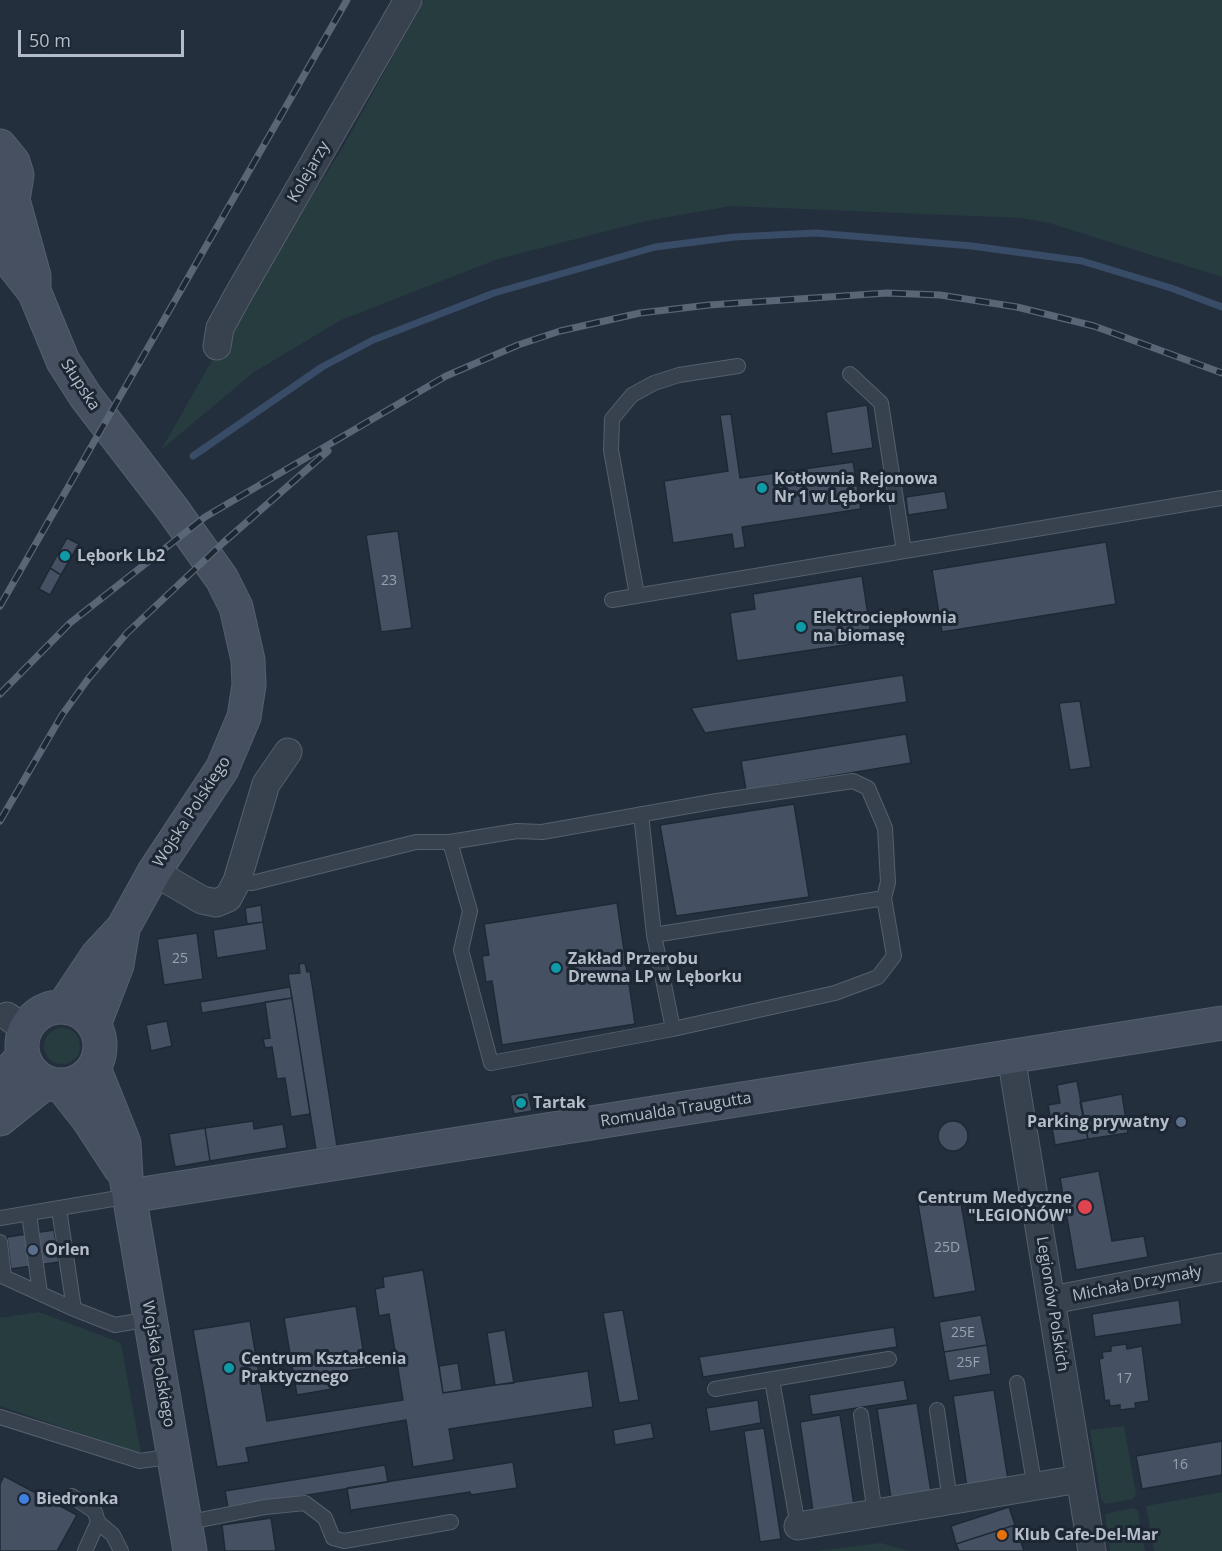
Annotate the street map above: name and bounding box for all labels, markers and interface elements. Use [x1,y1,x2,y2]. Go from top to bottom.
scale bar [21,18,188,56]
text: 50 m [29,28,71,52]
street label: Kolejarzy [284,138,334,206]
street label: Słupska [56,356,104,414]
place label: Kotłownia Rejonowa Nr 1 w Lęborku [774,469,938,507]
marker: Kotłownia Rejonowa Nr 1 w Lęborku [755,481,769,495]
place label: Lębork Lb2 [77,546,165,566]
marker: Lębork Lb2 [58,549,72,563]
house number: 23 [381,573,397,589]
place label: Elektrociepłownia na biomasę [813,608,957,646]
marker: Elektrociepłownia na biomasę [794,620,808,634]
street label: Wojska Polskiego [149,753,235,871]
place label: Zakład Przerobu Drewna LP w Lęborku [568,949,742,987]
house number: 25 [172,951,188,967]
marker: Zakład Przerobu Drewna LP w Lęborku [549,961,563,975]
street label: Romualda Traugutta [599,1089,753,1131]
place label: Tartak [533,1093,586,1113]
marker: Tartak [514,1096,528,1110]
place label: Parking prywatny [1027,1112,1169,1132]
marker: Parking prywatny [1174,1115,1188,1129]
place label: Centrum Medyczne "LEGIONÓW" [917,1188,1072,1226]
marker: Centrum Medyczne "LEGIONÓW" [1076,1198,1094,1216]
street label: Legionów Polskich [1032,1235,1072,1373]
place label: Orlen [45,1240,90,1260]
house number: 25D [934,1240,960,1256]
marker: Orlen [26,1243,40,1257]
street label: Michała Drzymały [1071,1262,1203,1306]
street label: Wojska Polskiego [137,1299,179,1429]
house number: 25E [951,1325,975,1341]
place label: Centrum Kształcenia Praktycznego [241,1349,406,1387]
house number: 25F [956,1355,980,1371]
marker: Centrum Kształcenia Praktycznego [222,1361,236,1375]
house number: 17 [1116,1371,1132,1387]
house number: 16 [1172,1457,1188,1473]
place label: Biedronka [36,1489,118,1509]
marker: Biedronka [17,1492,31,1506]
place label: Klub Cafe-Del-Mar [1014,1525,1158,1545]
marker: Klub Cafe-Del-Mar [995,1528,1009,1542]

